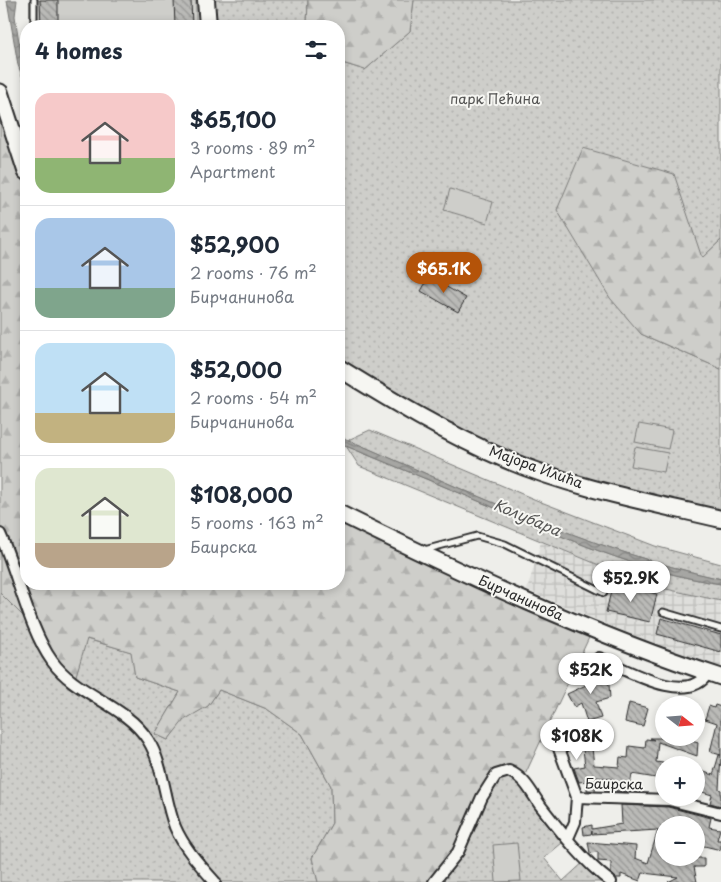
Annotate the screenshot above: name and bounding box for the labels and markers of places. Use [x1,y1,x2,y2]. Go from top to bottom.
pin: $65.1K [403,252,485,294]
pin: $52.9K [590,560,672,603]
pin: $52K [561,652,621,695]
pin: $108K [542,718,612,761]

